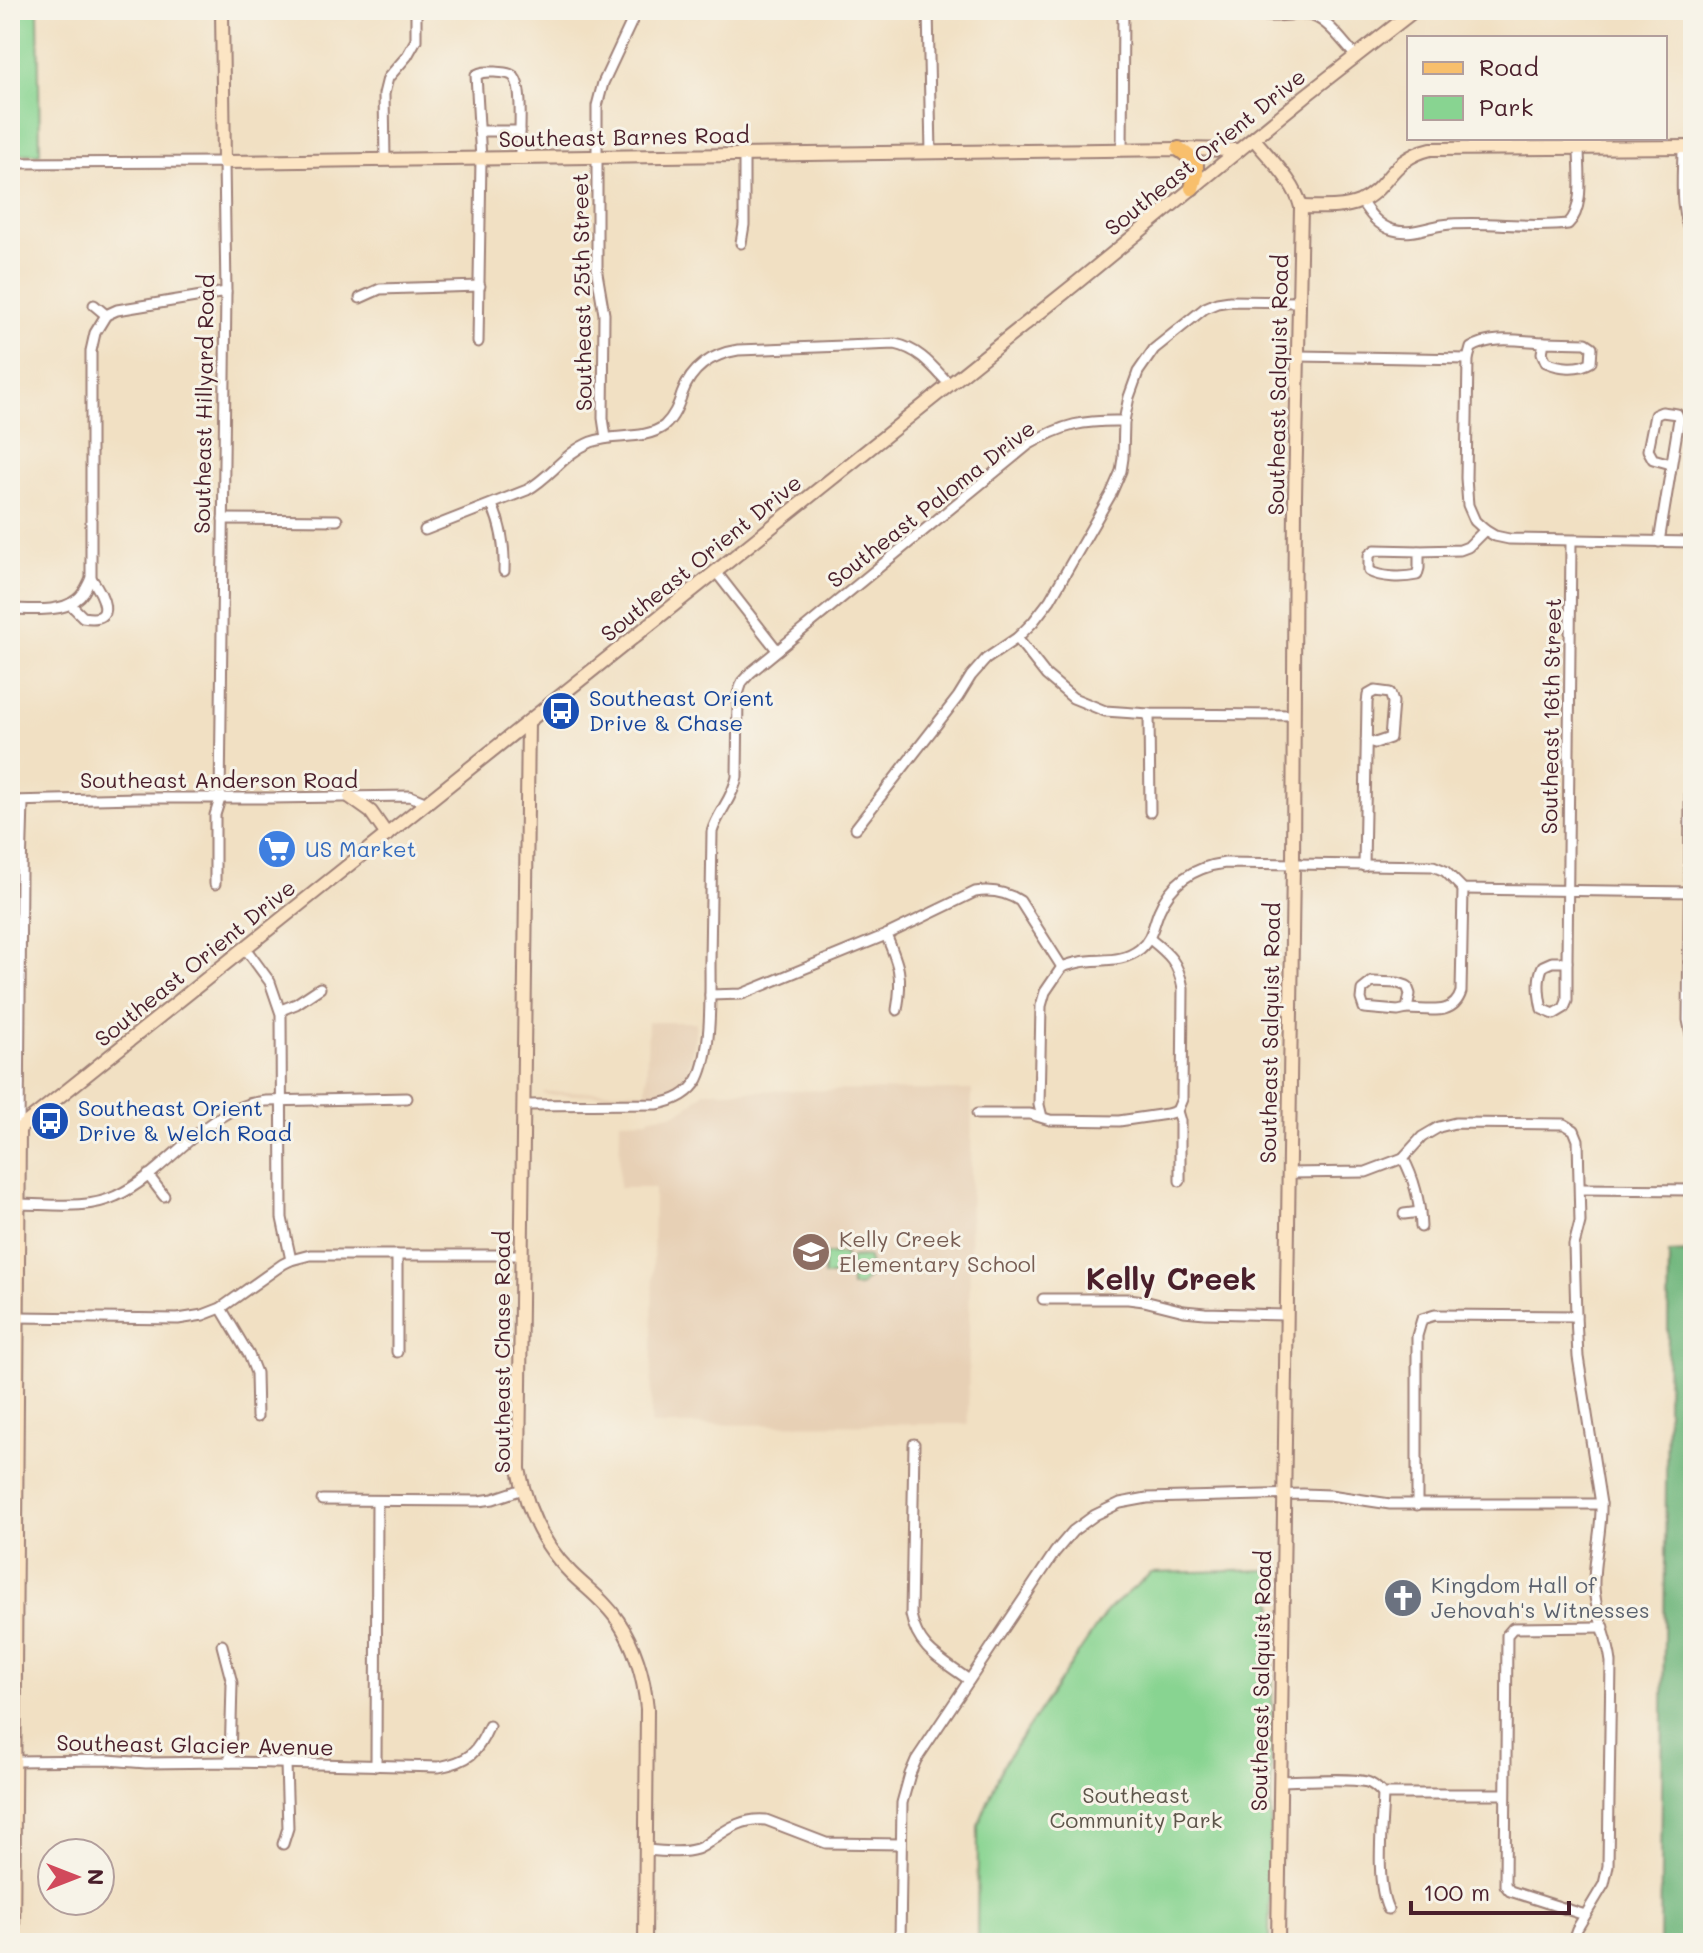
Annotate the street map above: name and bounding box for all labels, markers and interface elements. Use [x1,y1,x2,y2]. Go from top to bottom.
legend [1407,36,1667,140]
text: Road [1479,51,1539,82]
street label: Southeast Orient Drive [1098,62,1311,242]
text: Park [1479,91,1533,122]
street label: Southeast Barnes Road [498,120,750,153]
street label: Southeast 25th Street [565,173,598,412]
street label: Southeast Salquist Road [1261,254,1294,516]
street label: Southeast Hillyard Road [187,274,220,534]
street label: Southeast Paloma Drive [821,413,1041,594]
street label: Southeast Orient Drive [594,468,807,648]
street label: Southeast 16th Street [1534,597,1567,835]
place label: Southeast Orient Drive & Chase [589,683,774,737]
bus stop icon: Southeast Orient Drive & Chase [540,690,582,732]
street label: Southeast Anderson Road [80,765,358,794]
supermarket icon: US Market [256,828,298,870]
place label: US Market [305,834,416,863]
street label: Southeast Orient Drive [88,873,301,1053]
street label: Southeast Salquist Road [1253,902,1286,1164]
place label: Southeast Orient Drive & Welch Road [78,1093,292,1147]
bus stop icon: Southeast Orient Drive & Welch Road [29,1100,71,1142]
place label: Kelly Creek Elementary School [839,1224,1036,1278]
street label: Southeast Chase Road [487,1231,516,1473]
school or university icon: Kelly Creek Elementary School [790,1231,832,1273]
district label: Kelly Creek [1086,1258,1256,1298]
street label: Southeast Salquist Road [1244,1550,1277,1812]
place label: Kingdom Hall of Jehovah's Witnesses [1431,1570,1650,1624]
church icon: Kingdom Hall of Jehovah's Witnesses [1382,1577,1424,1619]
street label: Southeast Glacier Avenue [56,1728,334,1761]
park label: Southeast Community Park [1050,1780,1222,1834]
north arrow [36,1837,116,1917]
scale bar [1411,1865,1569,1915]
text: N [82,1869,111,1885]
text: 100 m [1423,1876,1490,1907]

